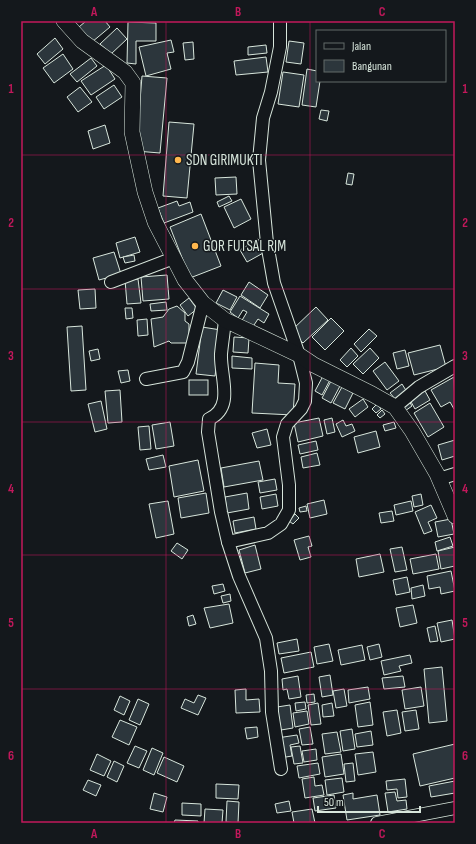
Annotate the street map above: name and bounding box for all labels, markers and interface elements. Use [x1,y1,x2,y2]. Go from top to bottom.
text: A [90,4,98,20]
text: B [235,4,241,20]
text: C [379,4,386,20]
legend [316,30,446,82]
text: Jalan [351,39,371,54]
text: Bangunan [352,59,392,74]
text: 1 [8,81,14,97]
text: 1 [462,81,468,97]
place label: SDN GIRIMUKTI [186,151,263,170]
marker: SDN GIRIMUKTI [173,155,183,165]
text: 2 [8,215,14,231]
text: 2 [462,215,468,231]
place label: GOR FUTSAL RJM [203,237,286,256]
marker: GOR FUTSAL RJM [190,241,200,251]
text: 3 [8,348,14,364]
text: 3 [462,348,468,364]
text: 4 [8,481,14,497]
text: 4 [462,481,468,497]
text: 5 [8,615,14,631]
text: 5 [462,615,468,631]
text: 6 [8,748,14,764]
text: 6 [462,748,468,764]
scale bar [318,788,420,814]
text: 50 m [324,795,344,810]
text: A [90,826,98,842]
text: B [235,826,241,842]
text: C [379,826,386,842]

